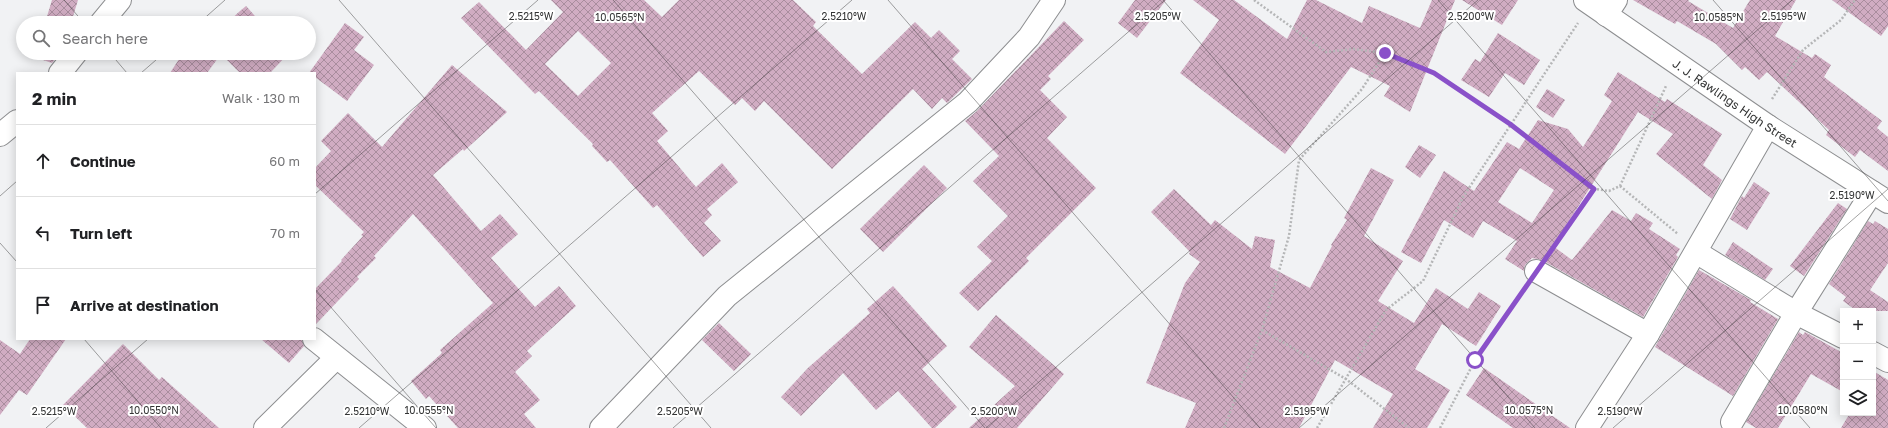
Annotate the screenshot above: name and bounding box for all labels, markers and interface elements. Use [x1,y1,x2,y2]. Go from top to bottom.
text: 2.5215°W [509,10,554,22]
text: 2.5210°W [822,10,867,22]
text: 2.5205°W [1135,10,1181,22]
text: 2.5200°W [1448,10,1495,22]
text: 2.5195°W [1762,10,1807,22]
text: 10.0565°N [595,11,645,23]
text: 10.0585°N [1694,11,1744,23]
search box [16,16,316,60]
icon: search [30,27,52,49]
text: Search here [62,29,148,47]
route end [1376,44,1394,62]
street label: J. J. Rawlings High Street [1670,55,1800,150]
text: 2 min [32,88,76,109]
text: Walk · 130 m [222,90,300,106]
icon: ahead [32,150,54,172]
text: Continue [70,152,136,170]
text: 60 m [269,153,300,169]
text: 2.5190°W [1829,189,1875,201]
icon: left [32,222,54,244]
text: Turn left [70,224,132,242]
text: 70 m [270,225,300,241]
icon: arrive [32,294,54,316]
text: Arrive at destination [70,296,219,314]
map controls [1840,308,1876,416]
button: + [1840,308,1876,344]
button: − [1840,344,1876,380]
route start [1466,351,1484,369]
button: layers [1840,380,1876,416]
text: 10.0550°N [129,404,179,416]
text: 10.0555°N [404,404,454,416]
text: 10.0575°N [1505,404,1553,416]
text: 10.0580°N [1778,404,1828,416]
text: 2.5215°W [32,405,77,417]
text: 2.5210°W [345,405,390,417]
text: 2.5205°W [657,405,703,417]
text: 2.5200°W [971,405,1018,417]
text: 2.5195°W [1285,405,1330,417]
text: 2.5190°W [1597,405,1643,417]

